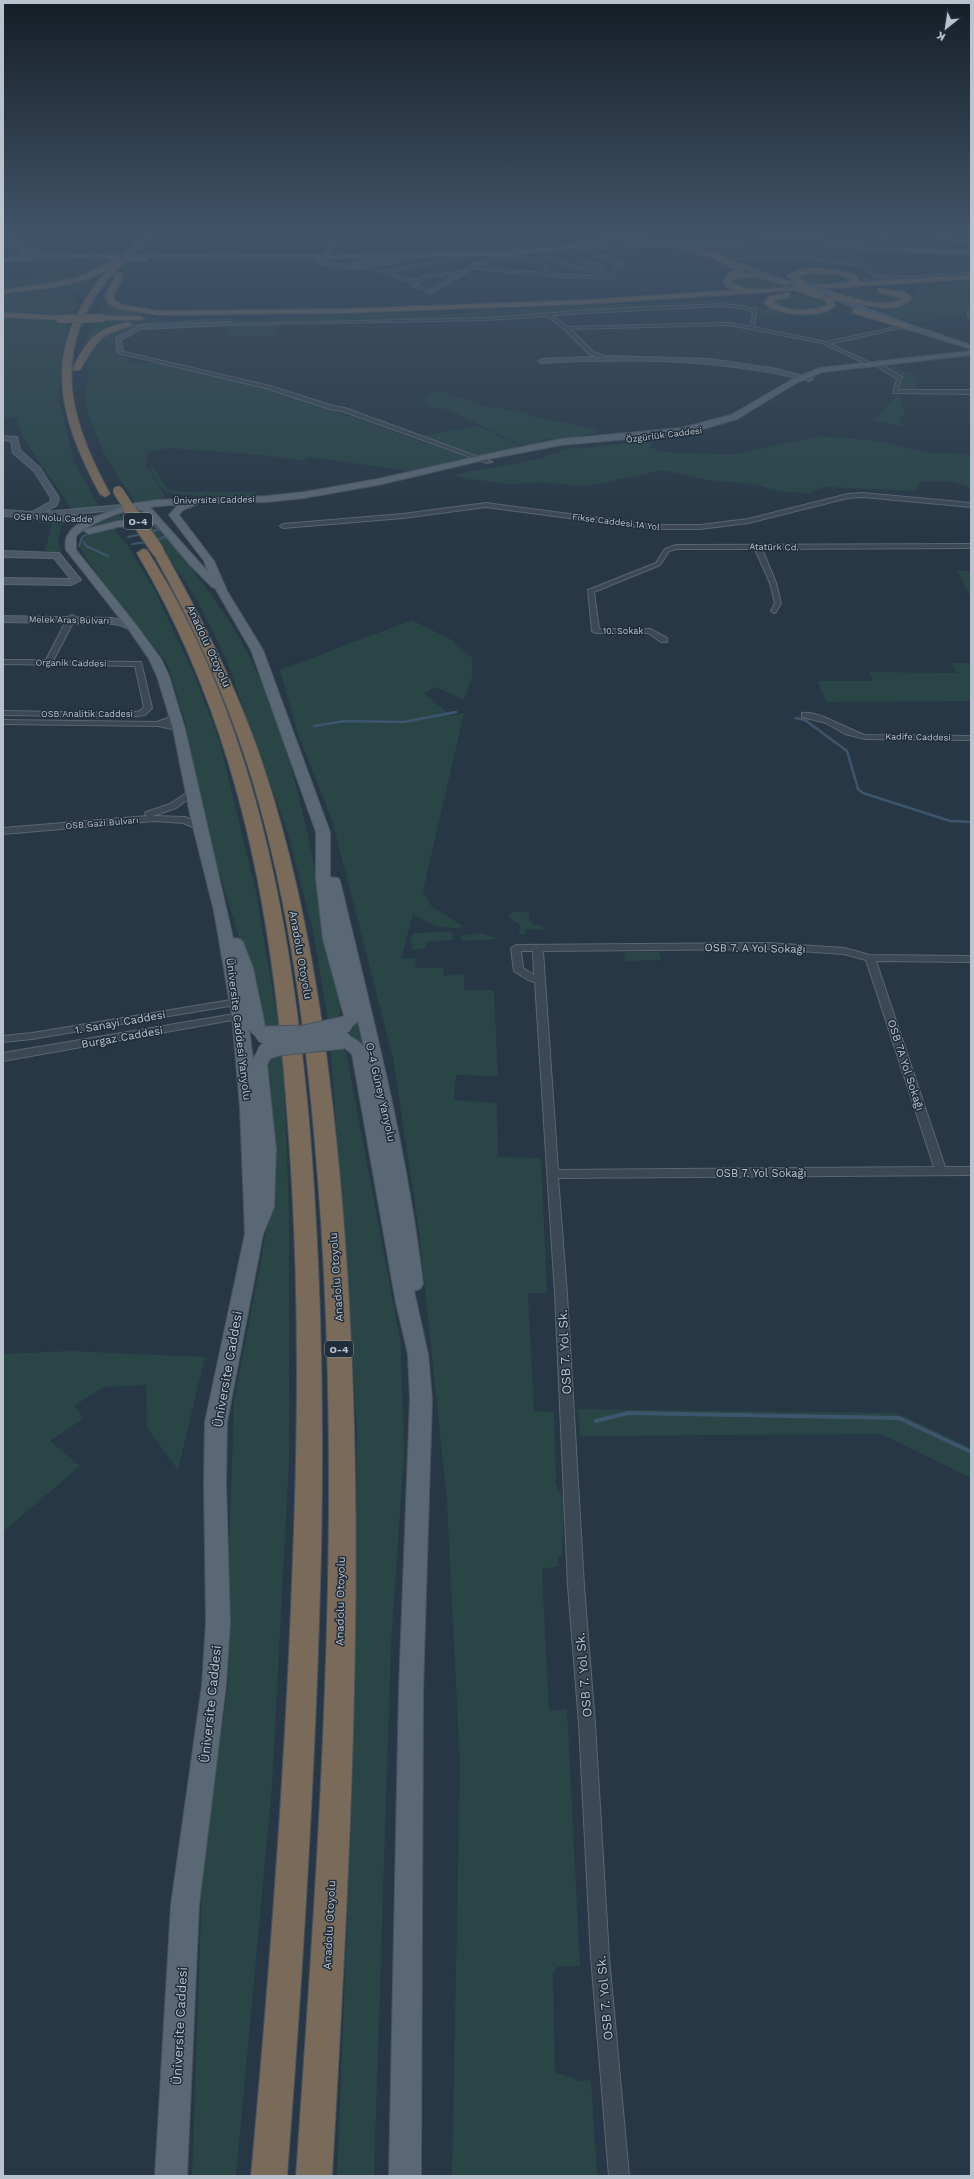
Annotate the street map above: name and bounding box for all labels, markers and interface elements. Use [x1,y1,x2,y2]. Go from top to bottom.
north arrow [926,8,966,48]
text: K [934,29,948,44]
street label: Özgürlük Caddesi [625,424,703,445]
street label: Üniversite Caddesi [173,494,255,506]
street label: OSB 1 Nolu Cadde [13,512,93,524]
street label: Fikse Caddesi 1A Yol [572,512,661,532]
road number: O-4 [124,513,152,529]
street label: Atatürk Cd. [749,542,799,552]
street label: Anadolu Otoyolu [184,603,233,689]
street label: Melek Aras Bulvarı [29,614,109,626]
street label: 10. Sokak [603,626,643,636]
street label: Organik Caddesi [35,657,107,669]
street label: OSB Analitik Caddesi [41,709,133,719]
street label: Kadife Caddesi [885,731,951,743]
street label: OSB Gazi Bulvarı [65,815,139,831]
street label: Anadolu Otoyolu [286,910,315,1000]
street label: OSB 7. A Yol Sokağı [704,941,806,956]
street label: Üniversite Caddesi Yanyolu [223,957,255,1101]
street label: 1. Sanayi Caddesi [74,1008,167,1037]
street label: OSB 7A Yol Sokağı [885,1018,926,1112]
street label: Burgaz Caddesi [80,1024,164,1051]
street label: O-4 Güney Yanyolu [363,1041,398,1143]
street label: OSB 7. Yol Sokağı [716,1167,806,1180]
street label: Anadolu Otoyolu [327,1232,346,1322]
street label: OSB 7. Yol Sk. [555,1309,574,1395]
street label: Üniversite Caddesi [210,1310,245,1429]
road number: O-4 [325,1341,353,1357]
street label: Anadolu Otoyolu [333,1556,348,1646]
street label: OSB 7. Yol Sk. [572,1632,595,1718]
street label: Üniversite Caddesi [197,1645,224,1764]
street label: Anadolu Otoyolu [321,1880,338,1970]
street label: OSB 7. Yol Sk. [593,1955,616,2041]
street label: Üniversite Caddesi [169,1967,190,2085]

